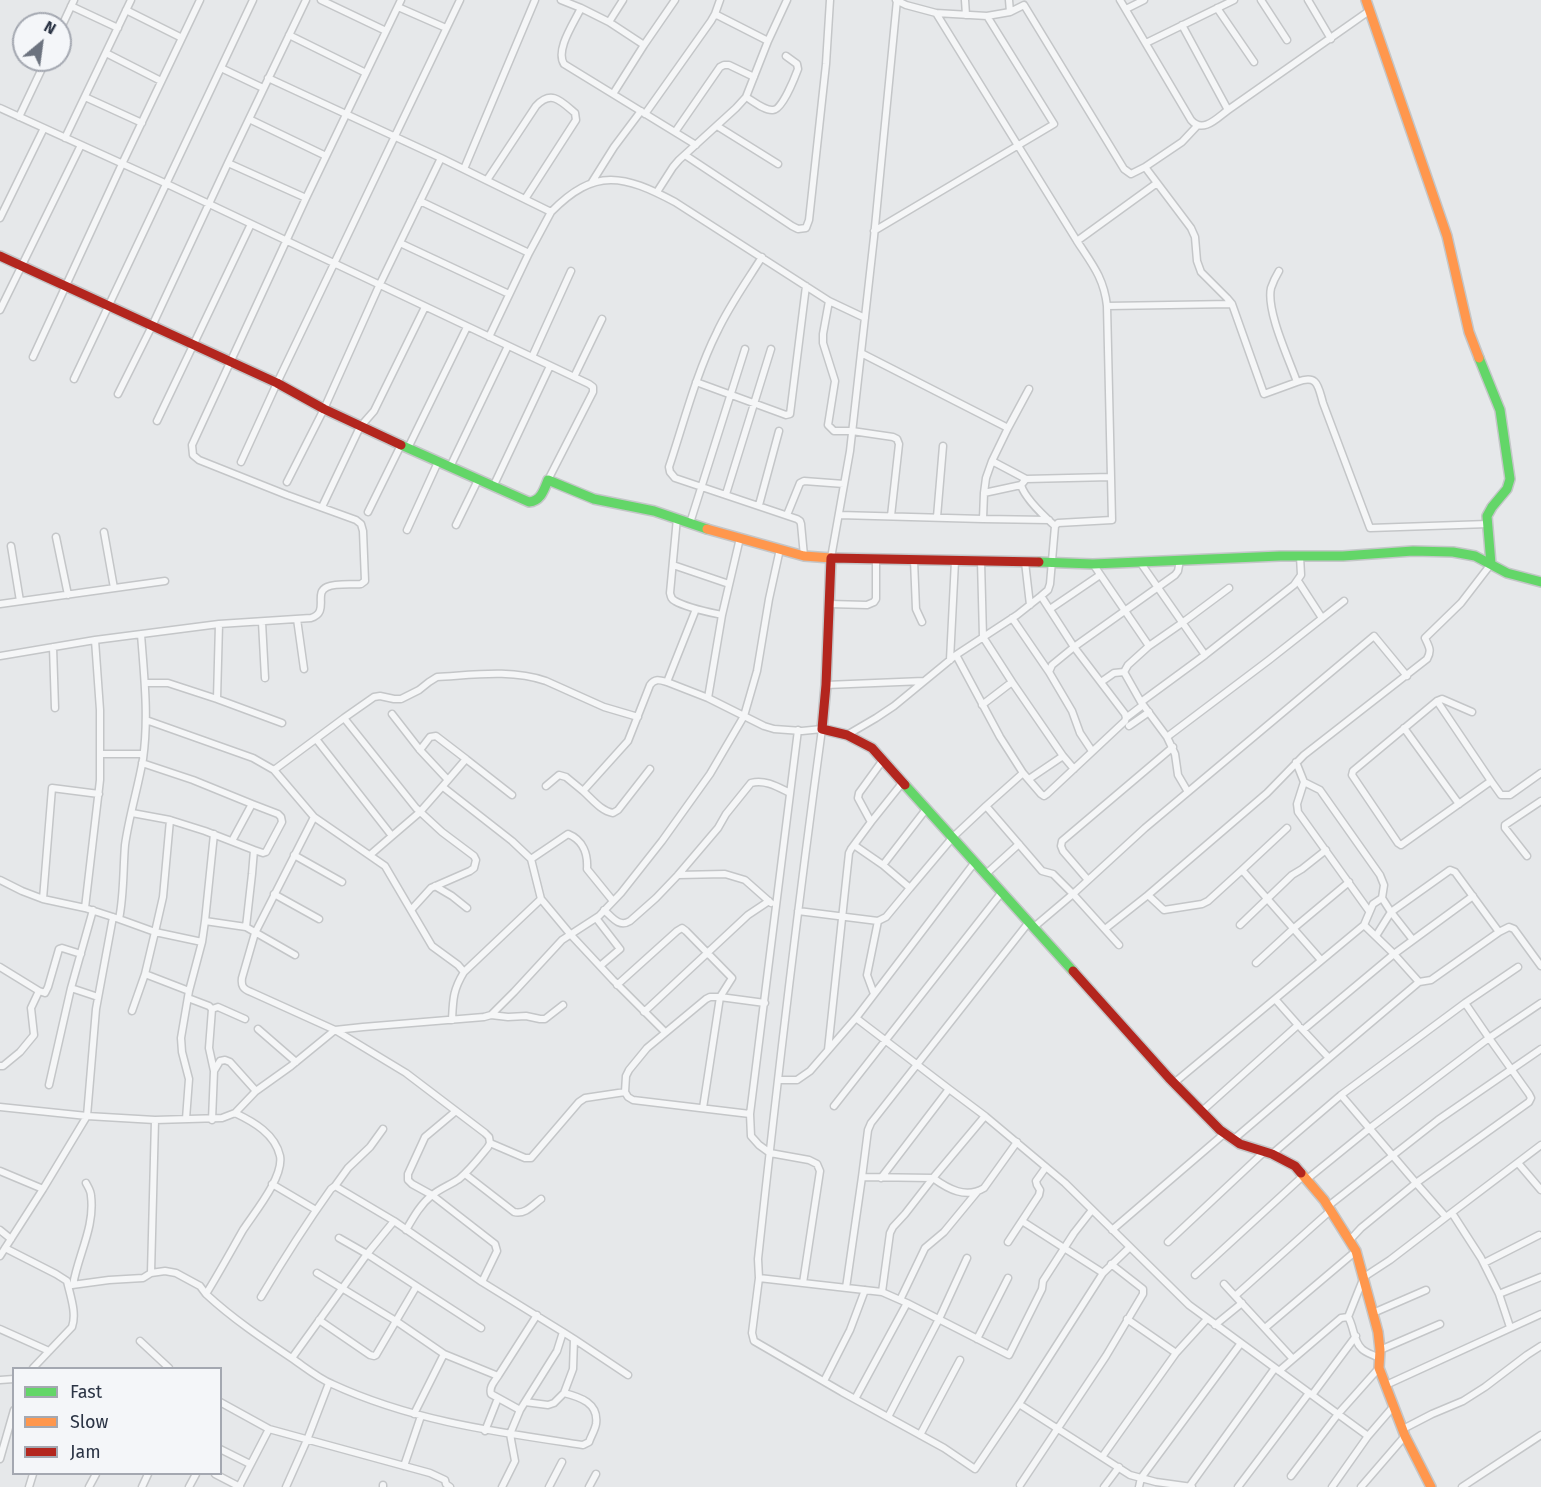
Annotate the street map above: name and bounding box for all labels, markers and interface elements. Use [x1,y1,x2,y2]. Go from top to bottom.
north arrow [12,12,72,72]
text: N [41,17,59,38]
legend [12,1367,222,1475]
text: Fast [70,1381,102,1403]
text: Slow [70,1411,108,1433]
text: Jam [70,1441,101,1463]

